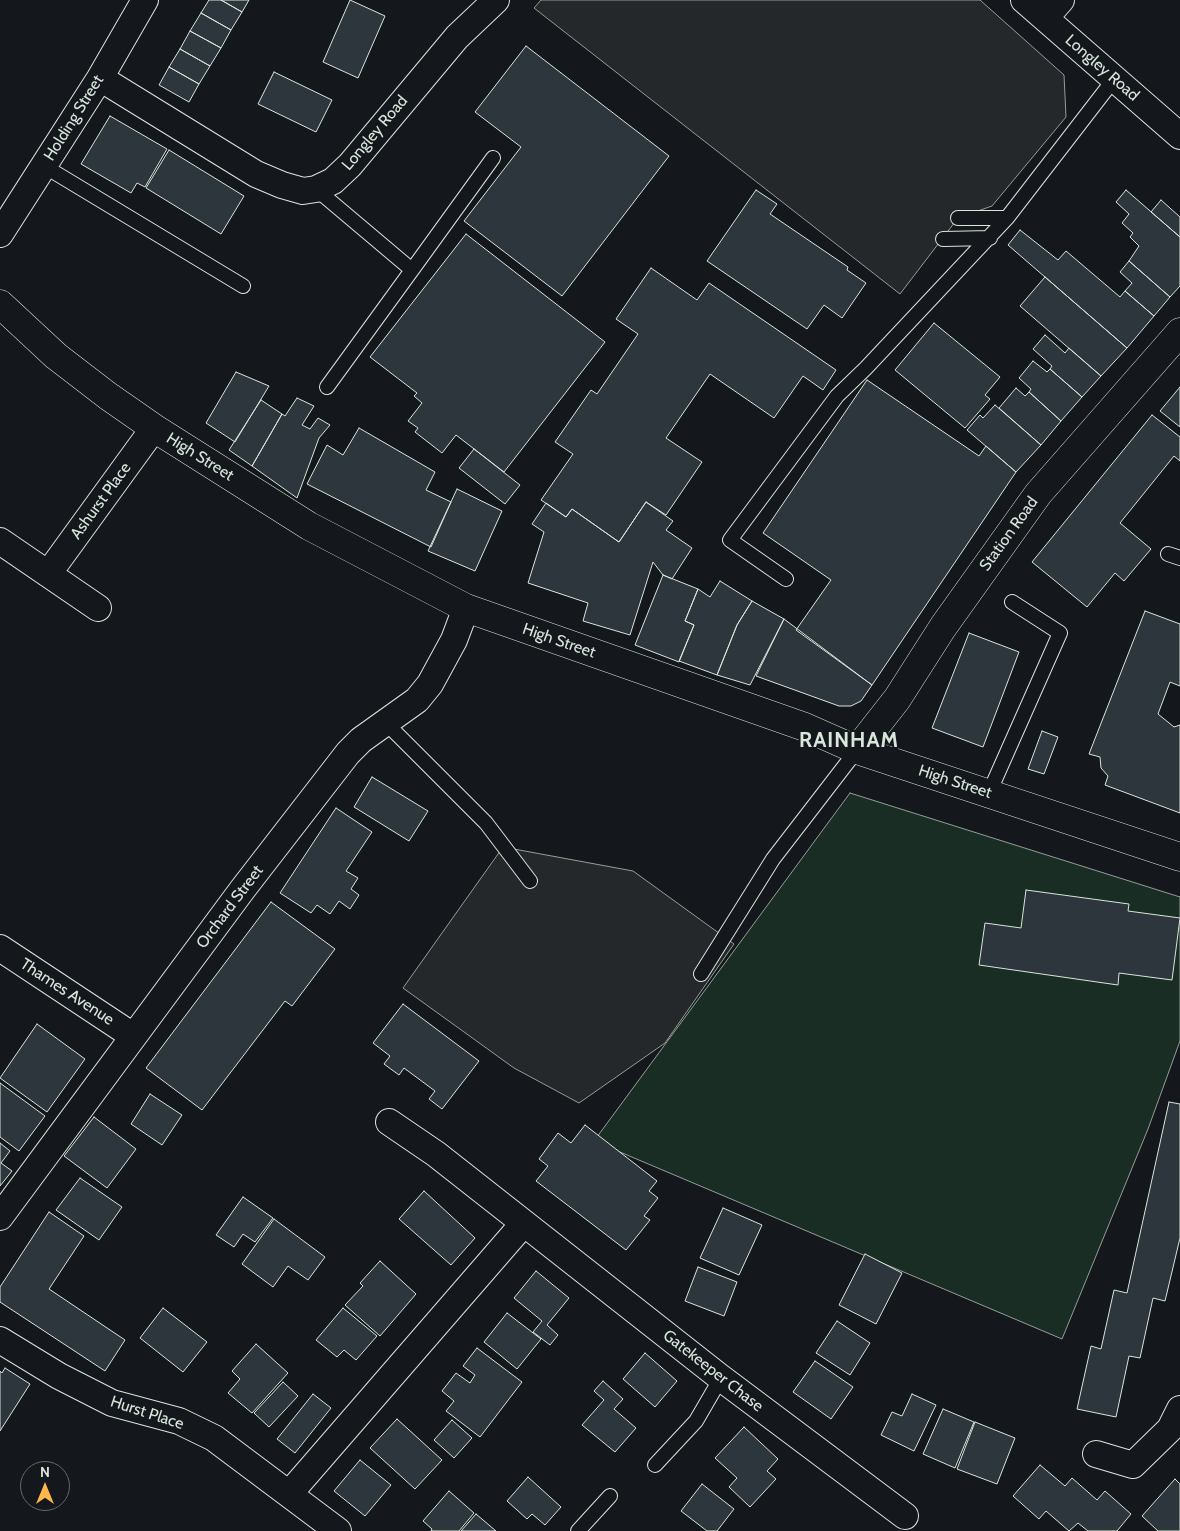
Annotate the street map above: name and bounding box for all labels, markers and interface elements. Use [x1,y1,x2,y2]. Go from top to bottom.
street label: Longley Road [1061,31,1143,105]
street label: Holding Street [40,72,108,164]
street label: Longley Road [338,92,412,174]
street label: High Street [163,429,237,485]
street label: Ashurst Place [67,459,135,543]
street label: Station Road [976,493,1042,575]
street label: High Street [520,620,598,662]
district label: RAINHAM [798,728,900,754]
street label: High Street [916,761,994,803]
street label: Orchard Street [193,862,267,952]
street label: Thames Avenue [16,955,118,1029]
street label: Gatekeeper Chase [659,1326,767,1416]
street label: Hurst Place [108,1392,186,1434]
north arrow [20,1461,70,1511]
text: N [40,1463,50,1481]

